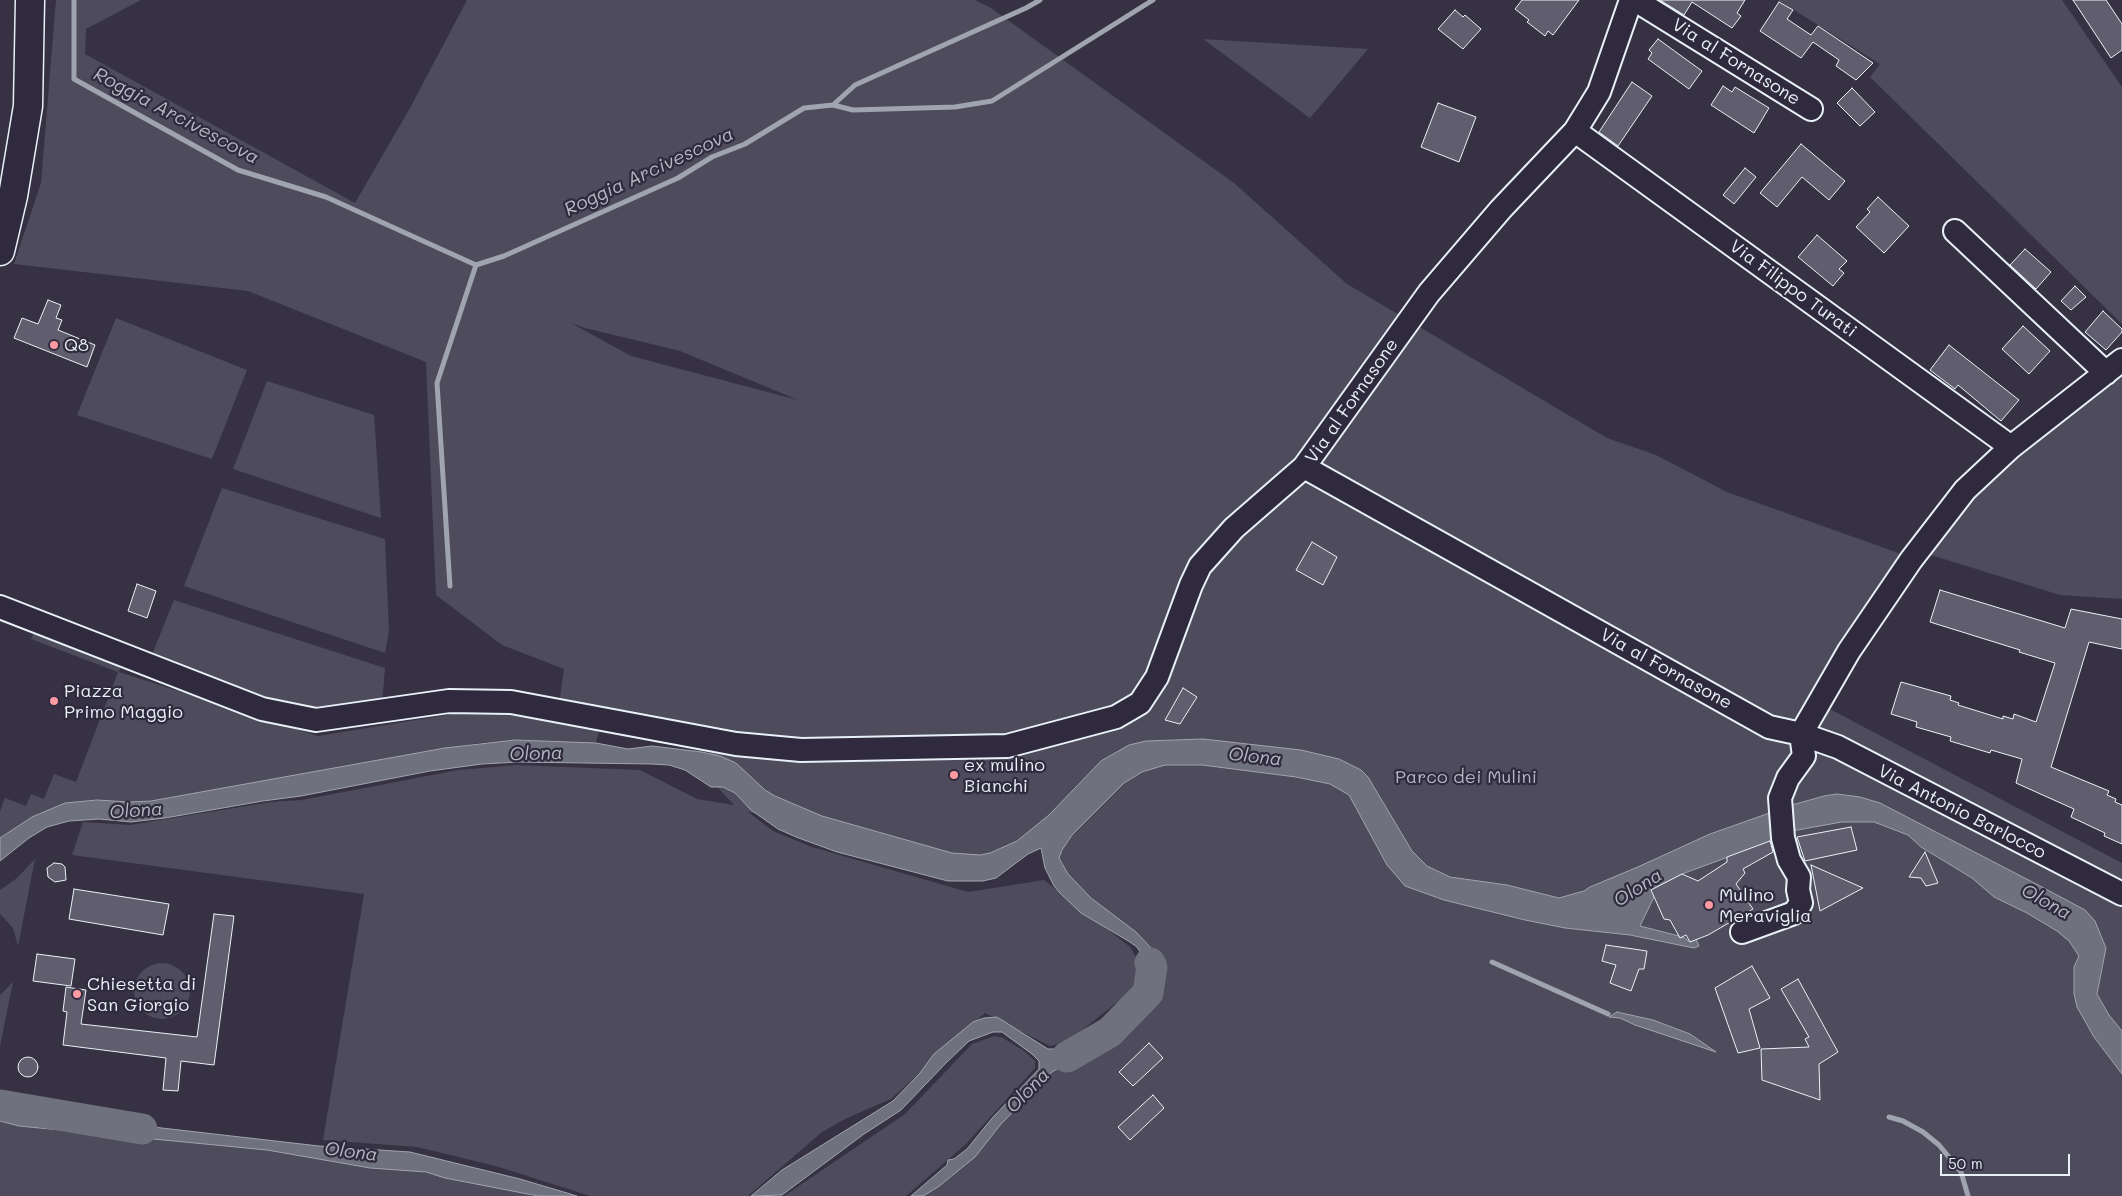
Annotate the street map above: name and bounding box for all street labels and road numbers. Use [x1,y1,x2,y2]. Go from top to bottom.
street label: Via al Fornasone [1668,14,1804,110]
street label: Via Filippo Turati [1725,236,1861,342]
street label: Via al Fornasone [1301,335,1403,467]
street label: Via al Fornasone [1596,624,1736,714]
street label: Via Antonio Barlocco [1874,760,2050,864]

